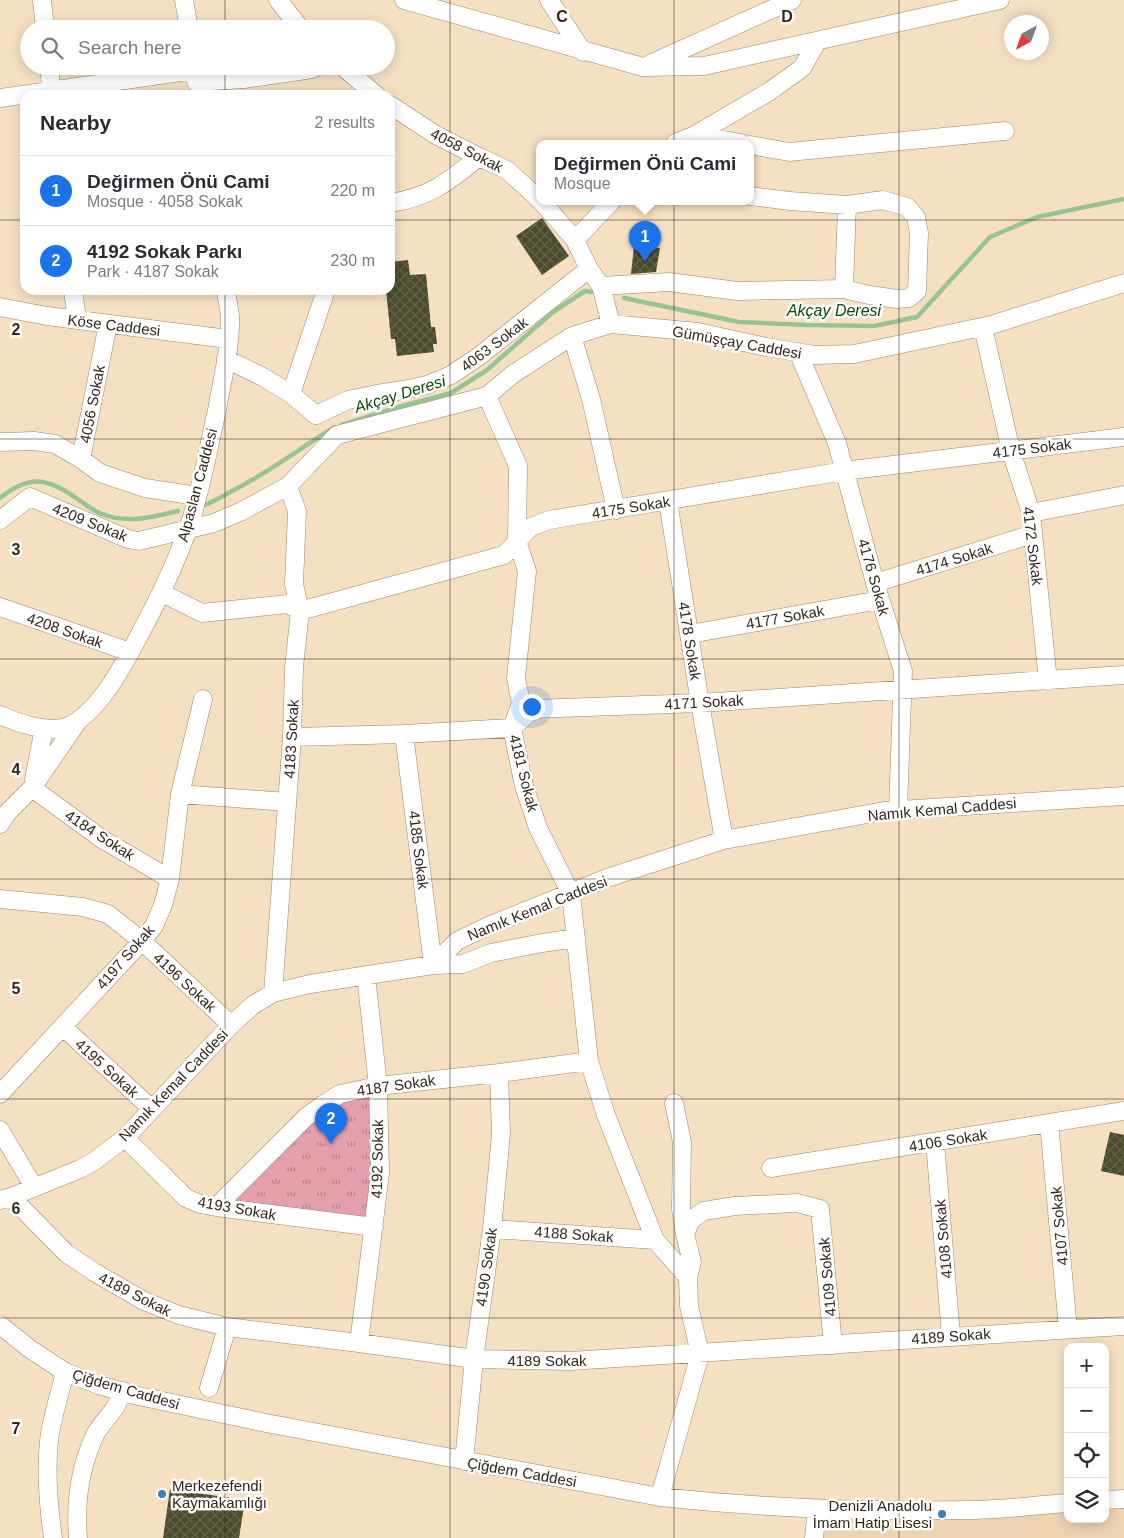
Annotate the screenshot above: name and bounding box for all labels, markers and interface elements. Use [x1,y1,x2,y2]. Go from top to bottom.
text: C [556,8,568,25]
text: D [781,8,793,25]
north arrow [1004,15,1049,60]
search box [20,20,395,75]
icon: search [38,34,66,62]
text: Search here [78,37,182,58]
text: Nearby [40,111,111,134]
text: 2 results [315,114,375,131]
street label: 4058 Sokak [428,124,507,176]
popup [536,140,754,205]
text: Değirmen Önü Cami [554,153,736,174]
text: Değirmen Önü Cami [87,171,270,192]
text: Mosque [554,175,611,192]
text: 1 [52,182,60,199]
text: 220 m [331,182,375,199]
text: Mosque · 4058 Sokak [87,193,243,210]
pin: 1 [629,221,661,262]
text: 4192 Sokak Parkı [87,241,242,262]
text: 2 [52,252,60,269]
text: 230 m [331,252,375,269]
text: Park · 4187 Sokak [87,263,219,280]
water label: Akçay Deresi [786,302,882,319]
street label: Köse Caddesi [67,311,161,339]
street label: 4063 Sokak [457,313,531,375]
text: 2 [12,321,21,338]
street label: Gümüşçay Caddesi [671,322,803,362]
street label: 4056 Sokak [76,363,108,445]
water label: Akçay Deresi [351,372,448,416]
street label: Alpaslan Caddesi [174,426,220,544]
street label: 4175 Sokak [992,435,1073,461]
street label: 4175 Sokak [591,492,672,522]
street label: 4209 Sokak [50,499,130,545]
street label: 4172 Sokak [1020,506,1046,587]
street label: 4176 Sokak [855,537,893,618]
street label: 4174 Sokak [914,539,995,579]
text: 3 [12,541,21,558]
street label: 4178 Sokak [675,601,705,682]
street label: 4177 Sokak [745,602,826,632]
street label: 4208 Sokak [25,609,106,651]
street label: 4171 Sokak [664,691,744,713]
your location [519,694,545,720]
street label: 4183 Sokak [280,699,302,779]
street label: 4181 Sokak [506,733,542,814]
text: 4 [12,761,21,778]
street label: Namık Kemal Caddesi [867,794,1017,824]
street label: 4184 Sokak [62,806,138,864]
street label: 4185 Sokak [406,810,432,891]
street label: Namık Kemal Caddesi [465,872,609,944]
street label: 4197 Sokak [93,921,158,992]
street label: 4196 Sokak [150,949,220,1016]
text: 5 [12,980,21,997]
street label: Namık Kemal Caddesi [115,1025,231,1145]
street label: 4195 Sokak [72,1035,142,1101]
street label: 4187 Sokak [356,1071,437,1099]
pin: 2 [315,1103,347,1144]
street label: 4192 Sokak [368,1119,386,1199]
street label: 4106 Sokak [908,1125,989,1155]
street label: 4107 Sokak [1047,1185,1071,1266]
street label: 4193 Sokak [197,1193,278,1223]
street label: 4108 Sokak [931,1198,955,1279]
text: 6 [12,1200,21,1217]
street label: 4188 Sokak [534,1223,615,1245]
street label: 4190 Sokak [472,1226,500,1307]
street label: 4109 Sokak [815,1236,839,1317]
street label: 4189 Sokak [96,1268,175,1320]
street label: 4189 Sokak [911,1325,992,1347]
map controls [1064,1343,1109,1523]
button: + [1064,1343,1109,1388]
street label: 4189 Sokak [507,1352,587,1369]
street label: Çiğdem Caddesi [70,1366,182,1412]
button: − [1064,1388,1109,1433]
text: 7 [12,1420,21,1437]
button: locate [1064,1433,1109,1478]
street label: Çiğdem Caddesi [466,1454,578,1490]
place label: Merkezefendi Kaymakamlığı [172,1477,267,1511]
button: layers [1064,1478,1109,1523]
marker: Merkezefendi Kaymakamlığı [156,1488,168,1500]
place label: Denizli Anadolu İmam Hatip Lisesi [813,1497,932,1531]
marker: Denizli Anadolu İmam Hatip Lisesi [936,1508,948,1520]

